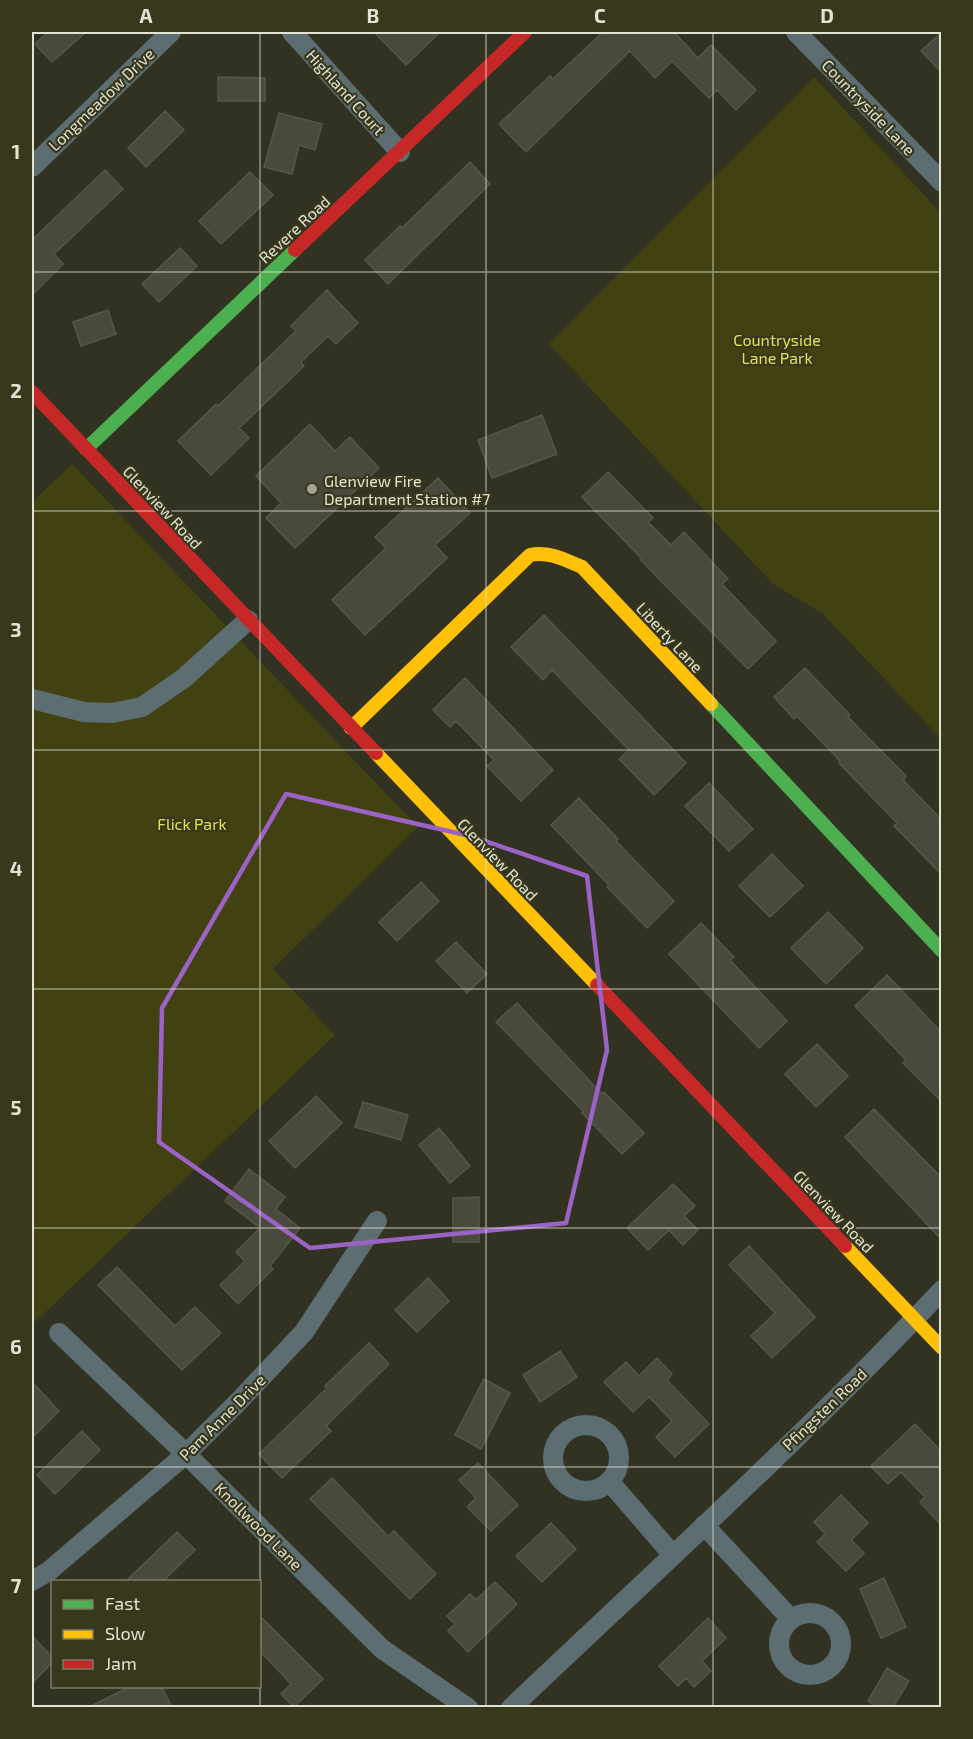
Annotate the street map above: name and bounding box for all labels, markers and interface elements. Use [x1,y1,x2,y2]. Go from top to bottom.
text: A [139,3,153,27]
text: B [367,3,379,27]
text: C [594,3,606,27]
text: D [820,3,834,27]
street label: Longmeadow Drive [44,44,158,154]
street label: Highland Court [303,45,389,139]
street label: Countryside Lane [818,55,920,159]
text: 1 [12,139,20,163]
street label: Revere Road [254,191,334,267]
park label: Countryside Lane Park [733,330,821,367]
text: 2 [10,378,22,402]
street label: Glenview Road [120,461,206,553]
place label: Glenview Fire Department Station #7 [324,471,490,508]
marker: Glenview Fire Department Station #7 [305,482,319,496]
street label: Liberty Lane [633,598,707,676]
text: 3 [10,617,22,641]
park label: Flick Park [157,814,227,833]
street label: Glenview Road [454,814,542,904]
text: 4 [10,856,23,880]
text: 5 [10,1095,22,1119]
street label: Glenview Road [790,1166,878,1256]
text: 6 [10,1334,22,1358]
street label: Pfingsten Road [778,1364,870,1454]
street label: Pam Anne Drive [175,1370,269,1464]
street label: Knollwood Lane [211,1478,307,1574]
text: 7 [11,1573,22,1597]
legend [51,1580,261,1688]
text: Fast [105,1592,140,1614]
text: Slow [105,1622,146,1644]
text: Jam [105,1652,137,1674]

